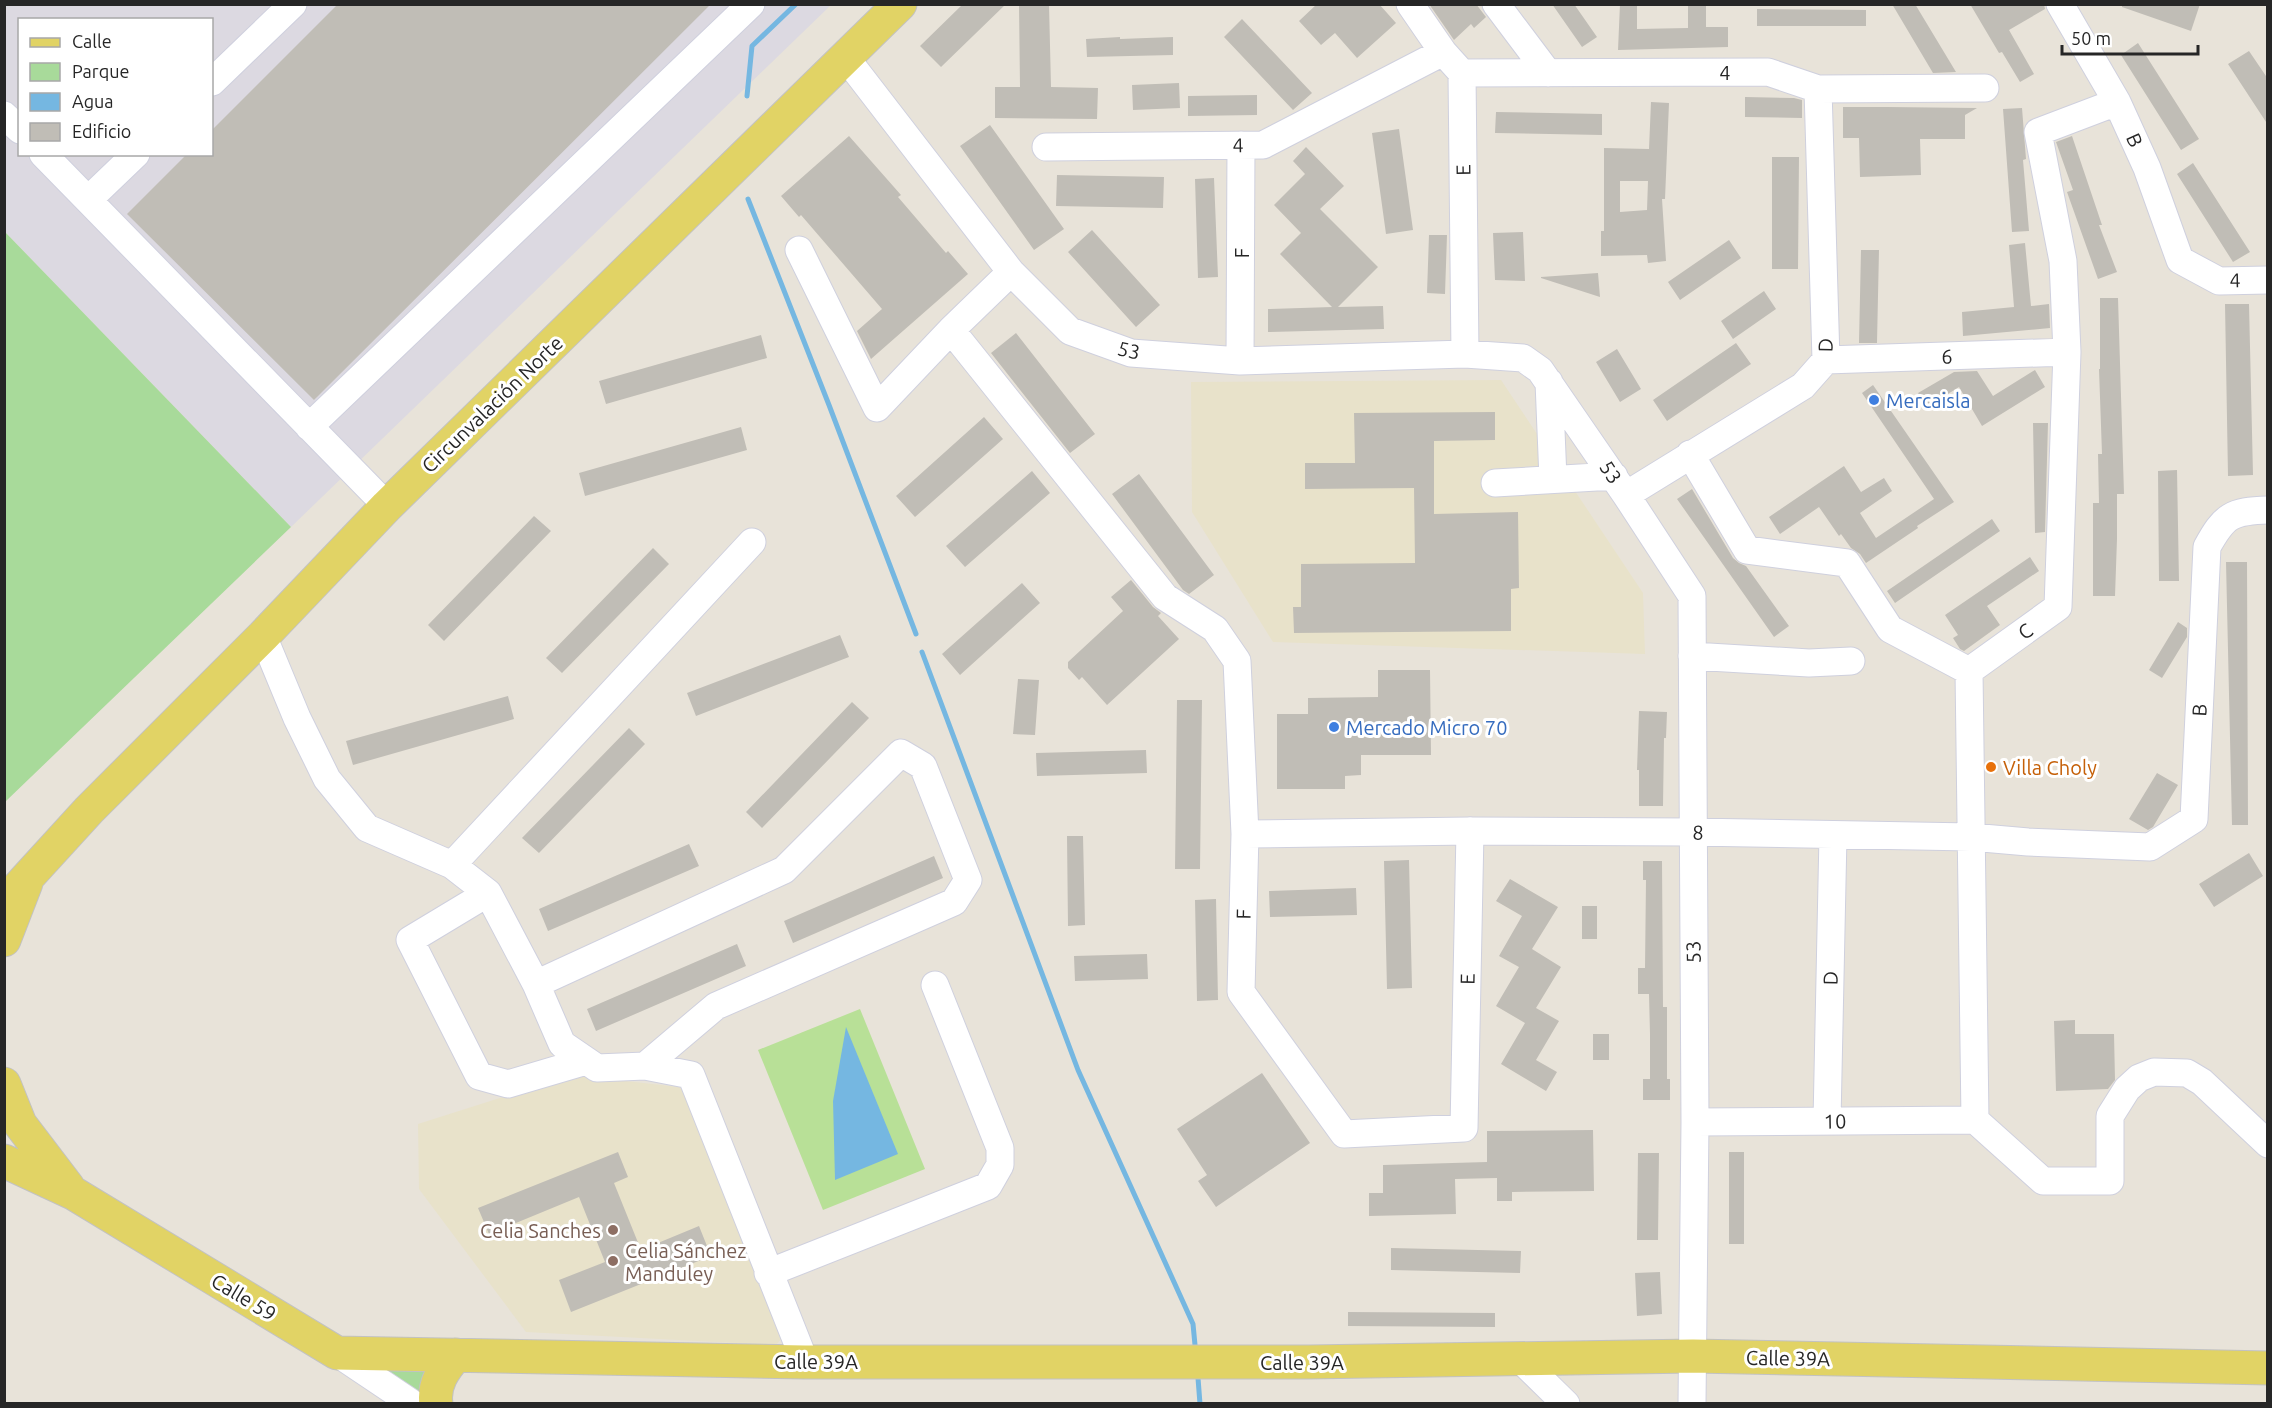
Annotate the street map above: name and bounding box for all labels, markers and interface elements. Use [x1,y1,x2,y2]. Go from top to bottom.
legend [18,18,213,156]
scale bar [2062,18,2198,56]
text: 50 m [2071,28,2111,48]
text: Calle [72,31,112,51]
text: Parque [72,61,129,81]
street label: 4 [1719,61,1731,84]
text: Agua [72,91,114,111]
text: Edificio [72,121,131,141]
street label: B [2122,130,2148,150]
street label: 4 [1232,133,1244,157]
street label: E [1451,164,1475,176]
street label: F [1230,248,1253,258]
street label: 4 [2229,268,2241,292]
street label: Circunvalación Norte [417,331,567,477]
street label: 53 [1115,336,1143,364]
street label: D [1813,338,1837,352]
street label: 6 [1941,344,1953,368]
place label: Mercaisla [1886,389,1971,412]
marker: Mercaisla [1867,393,1881,407]
street label: 53 [1595,456,1627,488]
street label: C [2013,618,2037,644]
street label: B [2187,703,2211,717]
place label: Mercado Micro 70 [1346,716,1507,739]
marker: Mercado Micro 70 [1327,720,1341,734]
place label: Villa Choly [2003,756,2097,779]
marker: Villa Choly [1984,760,1998,774]
street label: 8 [1692,820,1704,844]
street label: F [1231,909,1255,919]
street label: 53 [1681,941,1705,963]
street label: D [1818,971,1842,985]
street label: E [1455,973,1479,985]
street label: 10 [1824,1109,1846,1133]
place label: Celia Sanches [480,1219,601,1242]
marker: Celia Sanches [606,1223,620,1237]
place label: Celia Sánchez Manduley [625,1239,746,1285]
marker: Celia Sánchez Manduley [606,1254,620,1268]
street label: Calle 59 [208,1269,280,1325]
street label: Calle 39A [1746,1346,1830,1370]
street label: Calle 39A [774,1350,858,1373]
street label: Calle 39A [1260,1351,1344,1374]

